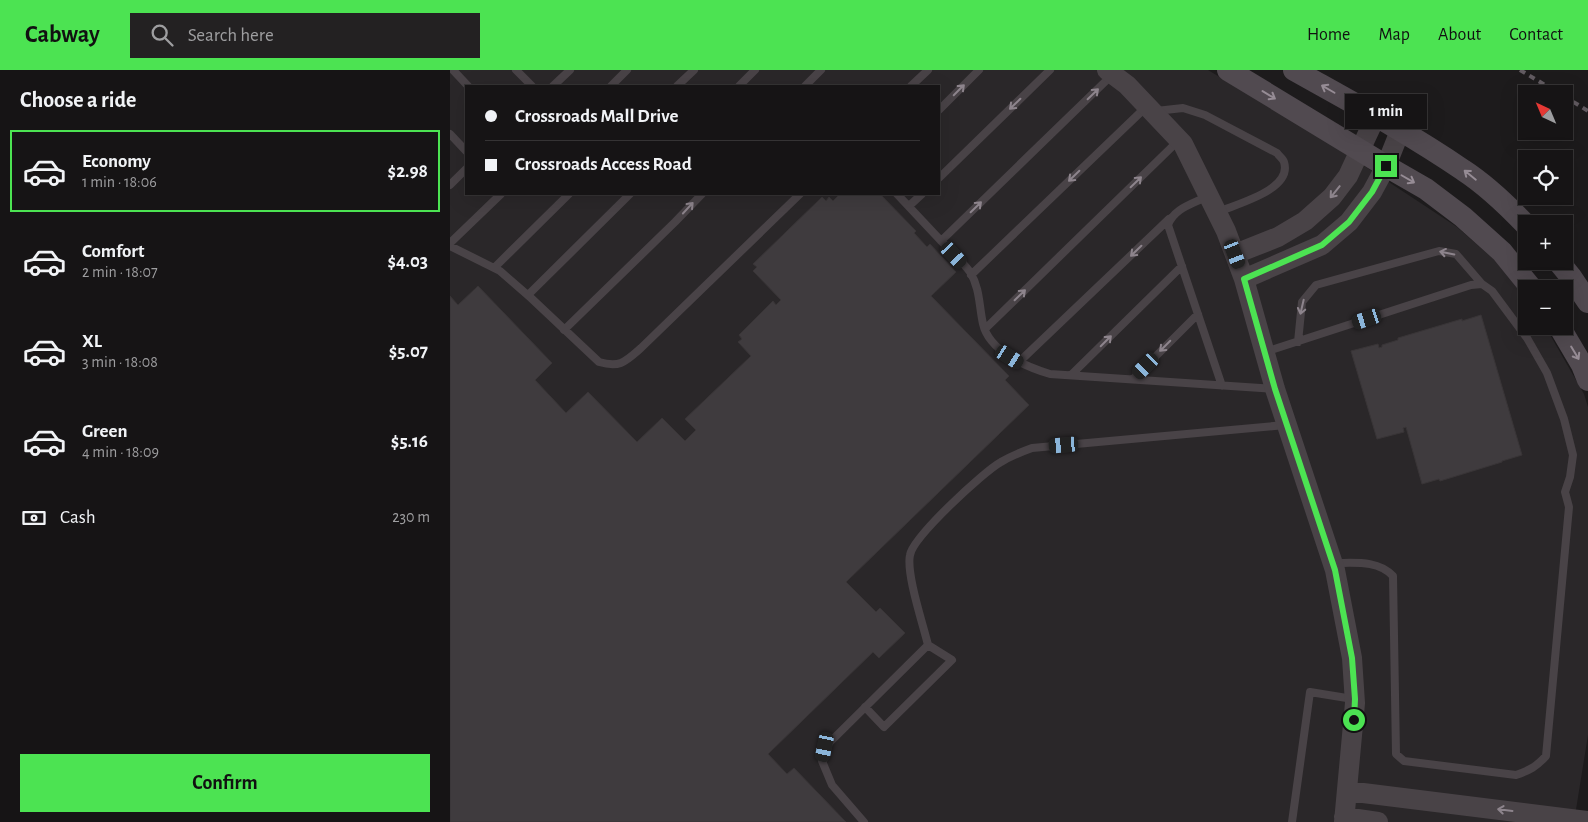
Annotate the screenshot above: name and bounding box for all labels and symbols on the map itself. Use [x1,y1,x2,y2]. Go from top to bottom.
one-way arrow [953,84,965,96]
one-way arrow [1321,84,1335,94]
north arrow [1518,85,1572,140]
one-way arrow [1086,88,1099,100]
one-way arrow [1262,91,1276,101]
callout: 1 min [1345,93,1427,128]
one-way arrow [1009,98,1022,110]
route end [1375,155,1397,177]
one-way arrow [1068,170,1080,182]
one-way arrow [1464,170,1477,181]
one-way arrow [1401,175,1415,185]
one-way arrow [1130,176,1142,188]
one-way arrow [1330,186,1341,199]
one-way arrow [970,201,982,213]
one-way arrow [682,202,694,214]
car [1222,237,1247,271]
car [938,239,969,271]
one-way arrow [1129,245,1142,257]
one-way arrow [1439,247,1455,257]
one-way arrow [1013,289,1026,301]
one-way arrow [1297,299,1307,315]
car [1350,307,1383,331]
one-way arrow [1100,335,1112,347]
one-way arrow [1160,340,1172,352]
car [993,343,1026,371]
one-way arrow [1570,345,1580,359]
car [1130,350,1161,382]
car [1048,436,1079,454]
route start [1343,709,1365,731]
car [814,731,835,763]
one-way arrow [1497,805,1513,815]

